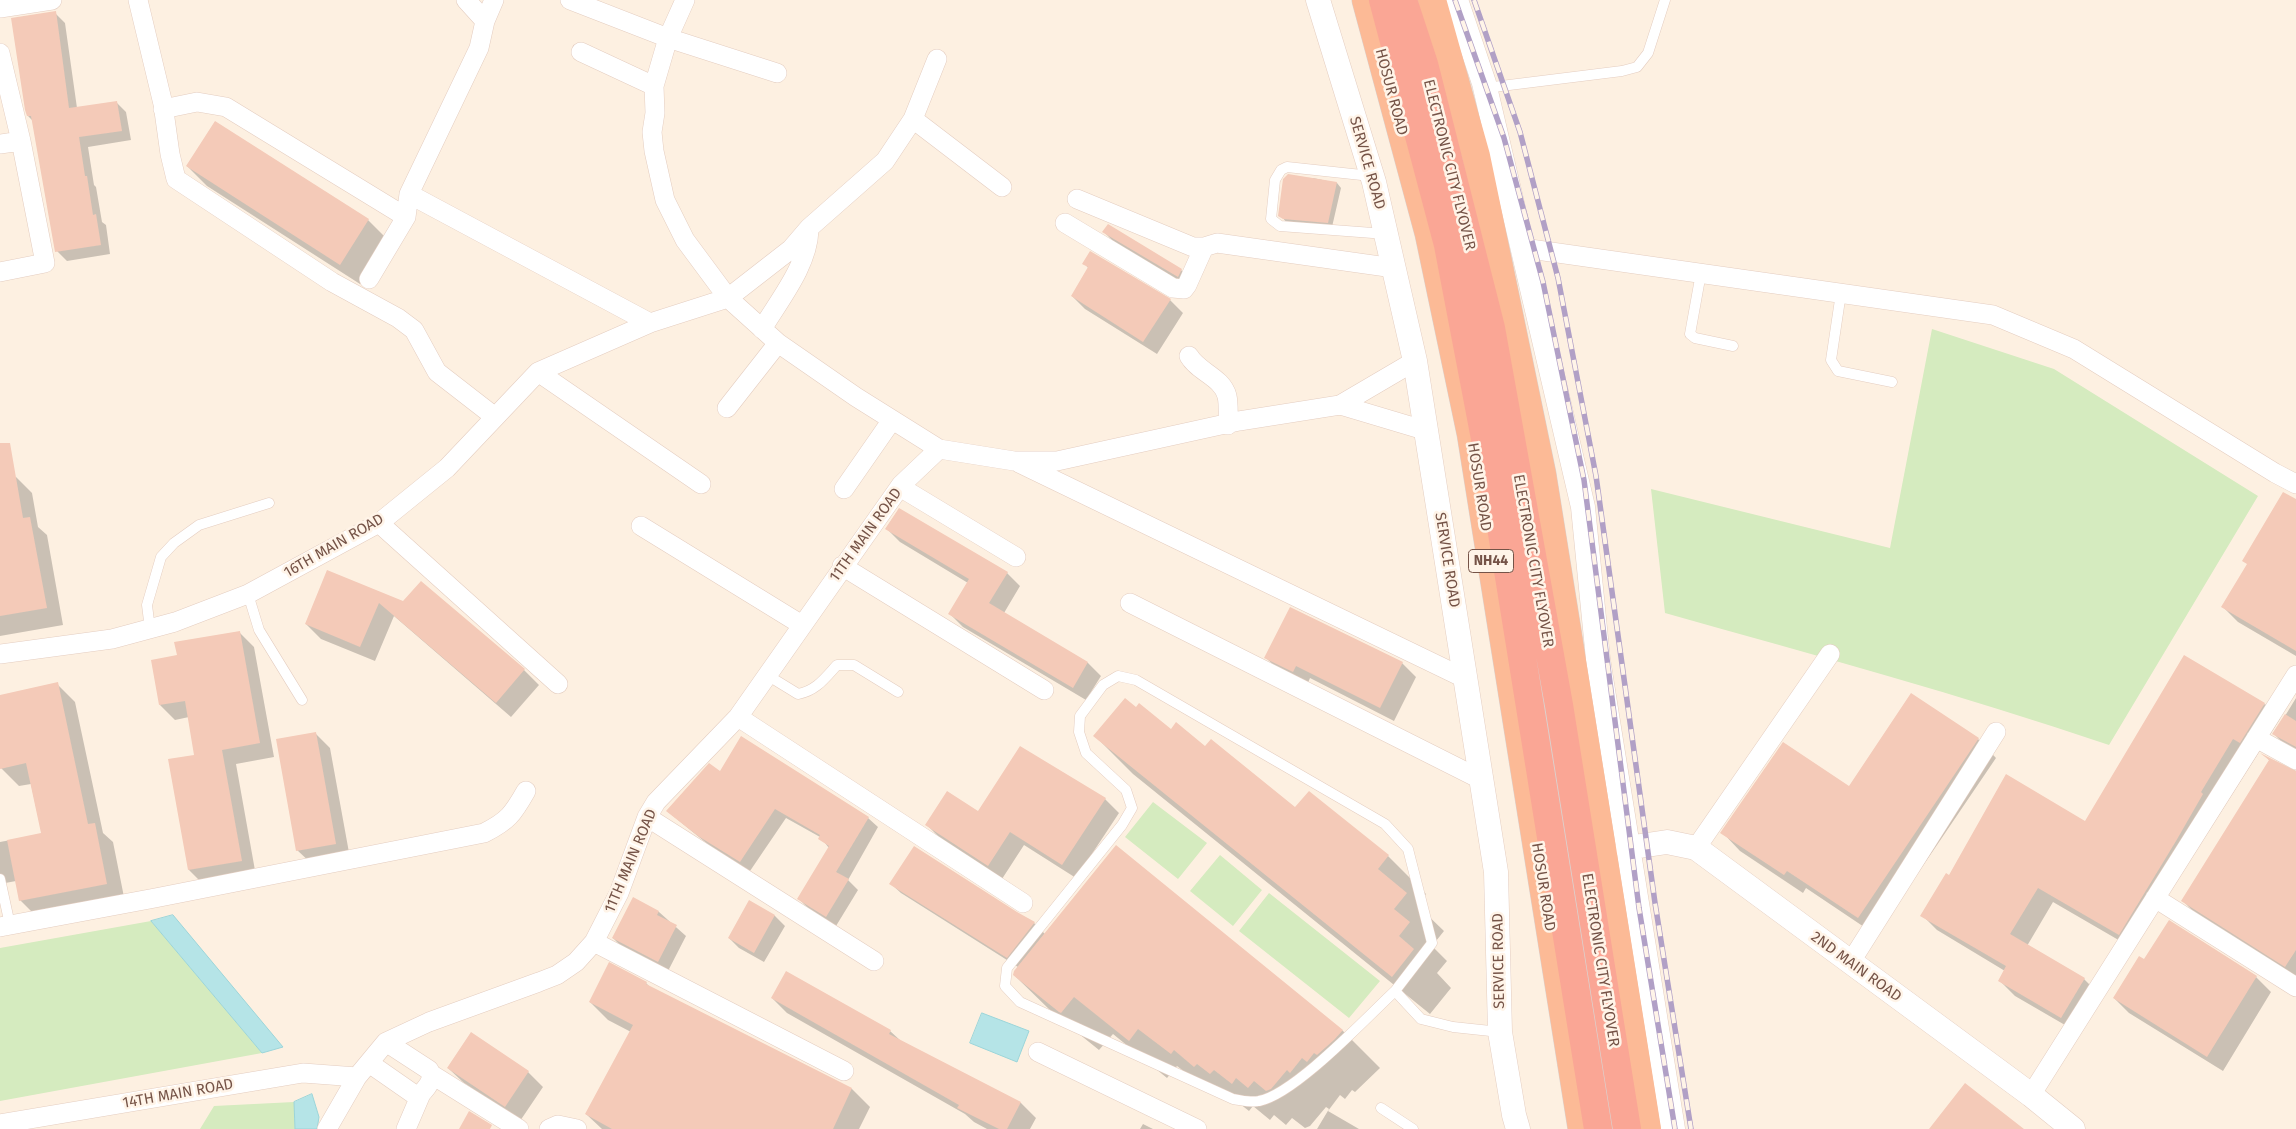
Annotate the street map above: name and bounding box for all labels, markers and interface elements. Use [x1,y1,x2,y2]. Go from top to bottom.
street label: HOSUR ROAD [1371,47,1411,137]
street label: ELECTRONIC CITY FLYOVER [1419,78,1479,252]
street label: SERVICE ROAD [1345,114,1389,212]
street label: HOSUR ROAD [1463,442,1495,532]
street label: ELECTRONIC CITY FLYOVER [1509,473,1557,649]
street label: 11TH MAIN ROAD [826,485,906,585]
street label: 16TH MAIN ROAD [281,510,387,582]
street label: SERVICE ROAD [1431,511,1463,609]
road number: NH44 [1468,550,1514,572]
street label: 11TH MAIN ROAD [601,806,661,916]
street label: HOSUR ROAD [1527,842,1559,932]
street label: ELECTRONIC CITY FLYOVER [1577,872,1623,1048]
street label: SERVICE ROAD [1489,913,1509,1009]
street label: 2ND MAIN ROAD [1807,928,1905,1006]
street label: 14TH MAIN ROAD [121,1075,235,1113]

